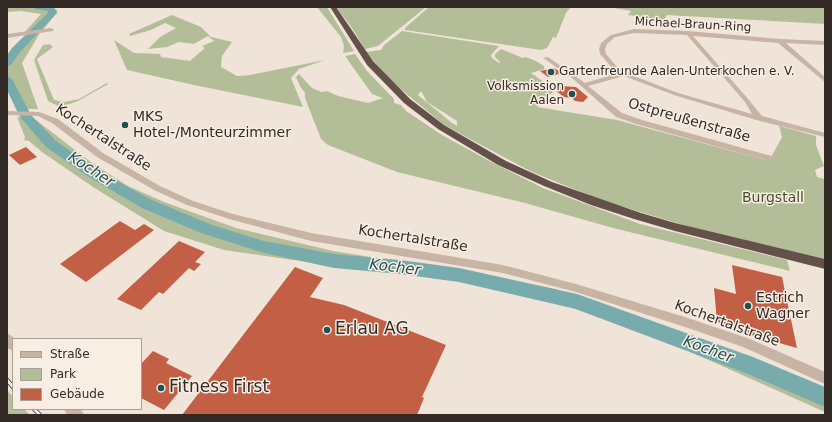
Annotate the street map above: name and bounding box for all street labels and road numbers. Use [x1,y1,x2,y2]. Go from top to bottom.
street label: Michael-Braun-Ring [634,15,752,35]
street label: Ostpreußenstraße [626,95,752,147]
street label: Kochertalstraße [52,101,154,175]
street label: Kochertalstraße [357,222,469,256]
street label: Kochertalstraße [672,297,782,351]

